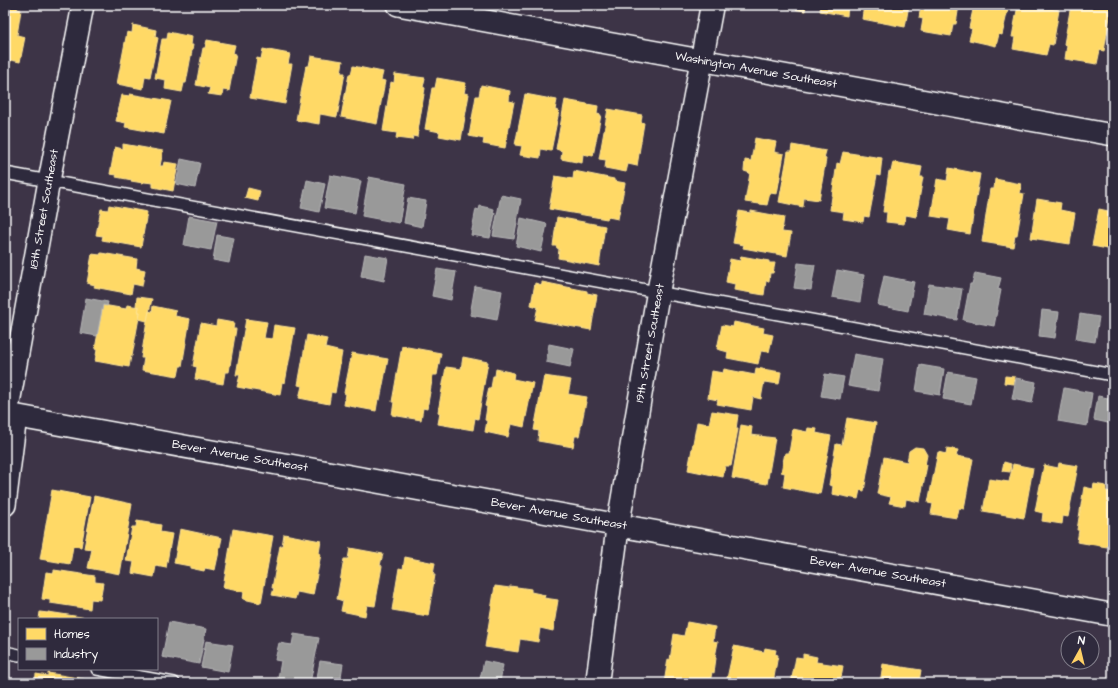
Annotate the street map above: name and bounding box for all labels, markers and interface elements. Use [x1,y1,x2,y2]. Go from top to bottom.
street label: Washington Avenue Southeast [673,47,839,94]
street label: 18th Street Southeast [25,148,63,270]
street label: 19th Street Southeast [631,282,669,404]
street label: Bever Avenue Southeast [171,436,309,476]
street label: Bever Avenue Southeast [490,494,628,534]
street label: Bever Avenue Southeast [809,552,947,592]
legend [18,618,158,670]
text: Homes [54,626,90,643]
north arrow [1060,630,1100,670]
text: N [1077,633,1086,649]
text: Industry [54,646,99,664]

